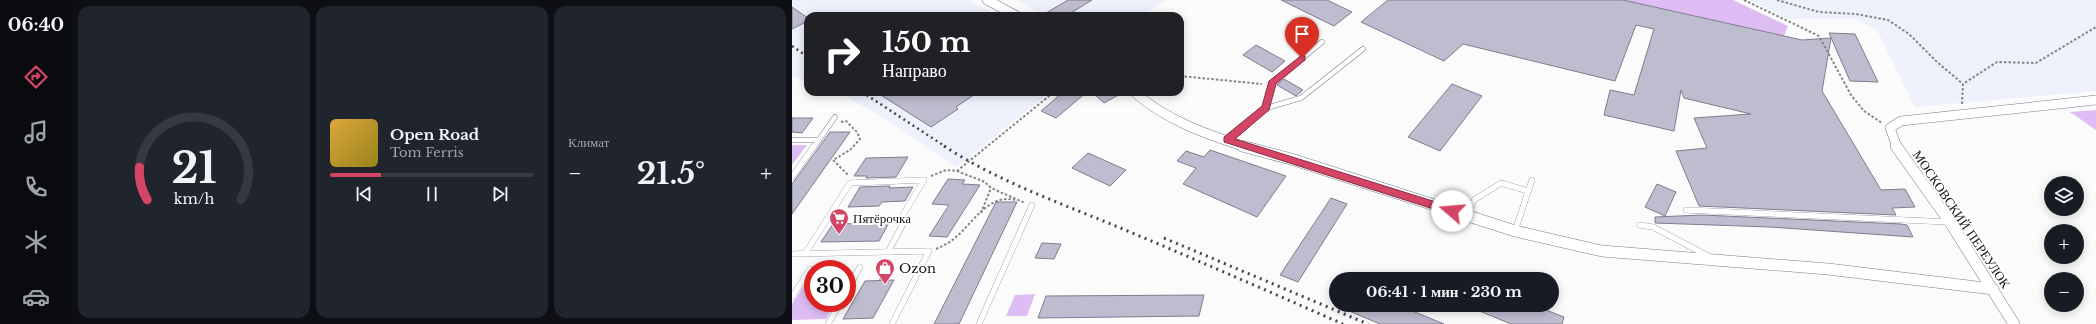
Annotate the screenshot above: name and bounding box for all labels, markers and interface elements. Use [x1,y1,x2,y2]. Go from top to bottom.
text: 06:40 [8,14,64,36]
pin [1285,17,1319,58]
icon: arrive [1291,23,1313,45]
text: 150 m [882,25,970,60]
icon: right [816,28,868,80]
text: Направо [882,60,947,82]
icon: directions [22,63,50,91]
icon: music [22,118,50,146]
text: Open Road [390,125,479,144]
text: Климат [568,134,609,151]
text: 21 [171,143,217,194]
text: Tom Ferris [390,144,464,161]
street label: МОСКОВСКИЙ ПЕРЕУЛОК [1909,147,2014,292]
text: 21.5° [637,155,705,192]
text: − [568,160,582,187]
text: + [760,160,772,187]
icon: phone [22,173,50,201]
map controls [2044,176,2084,312]
button: layers [2044,176,2084,216]
icon: previous [353,183,375,205]
icon: pause [421,183,443,205]
icon: next [489,183,511,205]
text: km/h [174,190,214,208]
position arrow [1431,190,1473,232]
supermarket icon: Пятёрочка [828,207,850,235]
place label: Пятёрочка [853,210,911,227]
button: + [2044,224,2084,264]
icon: climate [22,228,50,256]
shop icon: Ozon [874,257,896,285]
speed limit sign: 30 [804,260,856,312]
place label: Ozon [899,260,936,277]
button: − [2044,272,2084,312]
text: 06:41 · 1 мин · 230 m [1366,282,1522,301]
icon: car [22,283,50,311]

